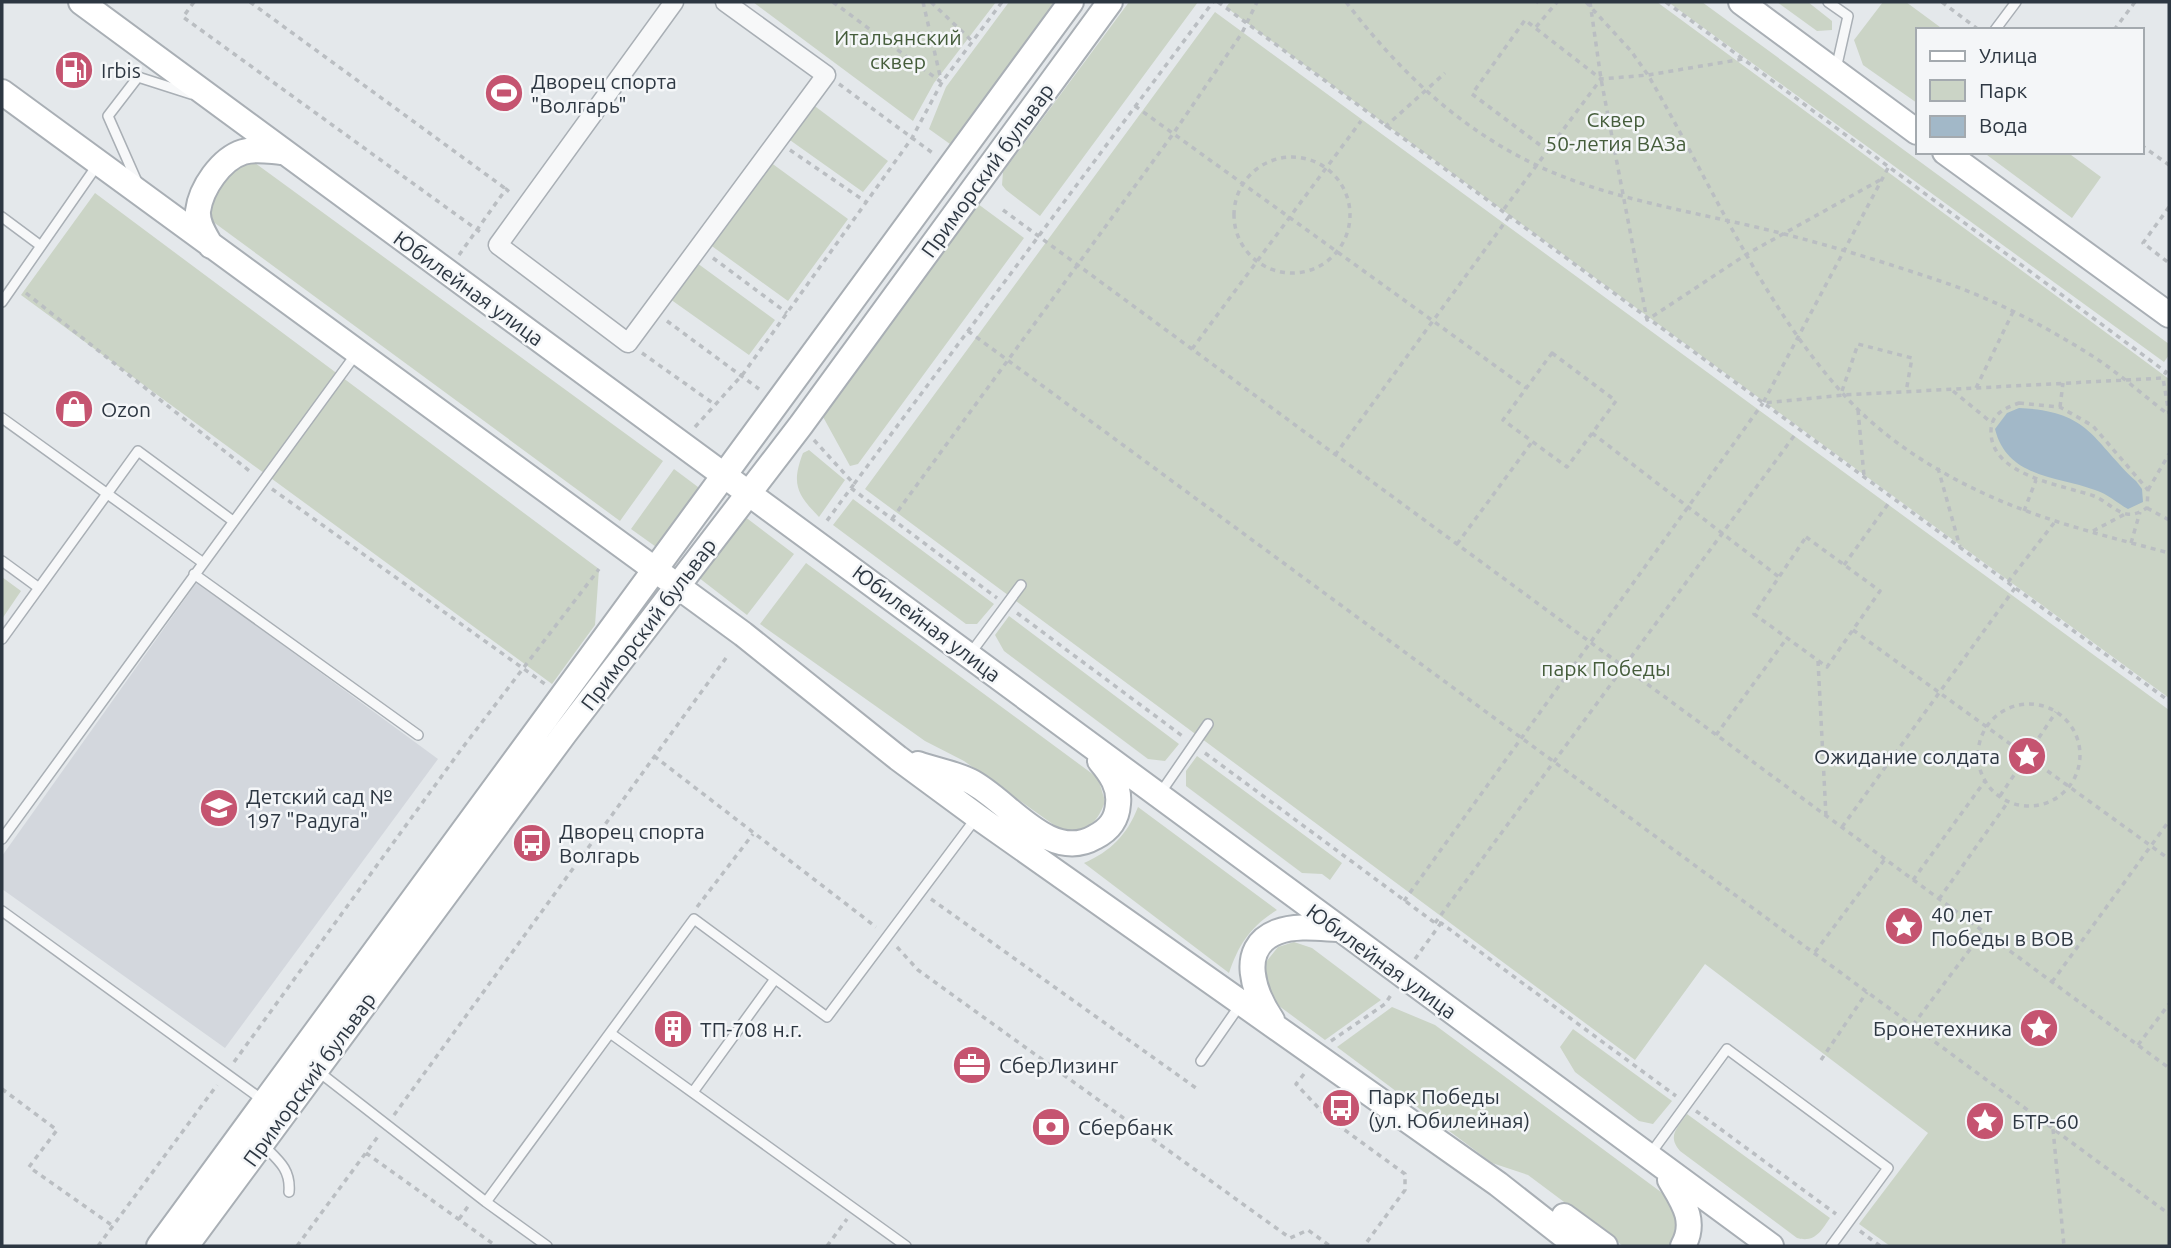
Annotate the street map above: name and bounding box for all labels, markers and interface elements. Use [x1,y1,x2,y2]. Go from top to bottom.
park label: Итальянский сквер [834,25,962,73]
legend [1916,28,2143,154]
text: Улица [1979,43,2037,67]
fuel station icon: Irbis [53,49,95,91]
place label: Irbis [101,58,141,82]
place label: Дворец спорта "Волгарь" [531,69,677,117]
sports icon: Дворец спорта "Волгарь" [483,72,525,114]
street label: Приморский бульвар [916,78,1058,262]
text: Парк [1979,78,2028,102]
park label: Сквер 50-летия ВАЗа [1545,107,1687,155]
text: Вода [1979,113,2028,137]
street label: Юбилейная улица [390,226,548,350]
shop icon: Ozon [53,388,95,430]
place label: Ozon [101,397,151,421]
street label: Приморский бульвар [575,533,721,715]
street label: Юбилейная улица [848,560,1006,686]
park label: парк Победы [1541,656,1671,680]
place icon: Ожидание солдата [2006,735,2048,777]
place label: Ожидание солдата [1814,744,2000,768]
place label: Детский сад № 197 "Радуга" [246,784,393,832]
school or university icon: Детский сад № 197 "Радуга" [198,787,240,829]
place label: Дворец спорта Волгарь [559,819,705,867]
bus stop icon: Дворец спорта Волгарь [511,822,553,864]
street label: Юбилейная улица [1303,899,1461,1023]
place label: 40 лет Победы в ВОВ [1931,902,2074,950]
place icon: 40 лет Победы в ВОВ [1883,905,1925,947]
street label: Приморский бульвар [238,987,380,1171]
place icon: Бронетехника [2018,1007,2060,1049]
building icon: ТП-708 н.г. [652,1008,694,1050]
place label: Бронетехника [1873,1016,2012,1040]
place label: ТП-708 н.г. [700,1017,802,1041]
office icon: СберЛизинг [951,1044,993,1086]
place label: СберЛизинг [999,1053,1119,1077]
place label: Парк Победы (ул. Юбилейная) [1368,1084,1530,1132]
bus stop icon: Парк Победы (ул. Юбилейная) [1320,1087,1362,1129]
place icon: БТР-60 [1964,1100,2006,1142]
bank icon: Сбербанк [1030,1106,1072,1148]
place label: БТР-60 [2012,1109,2079,1133]
place label: Сбербанк [1078,1115,1173,1139]

